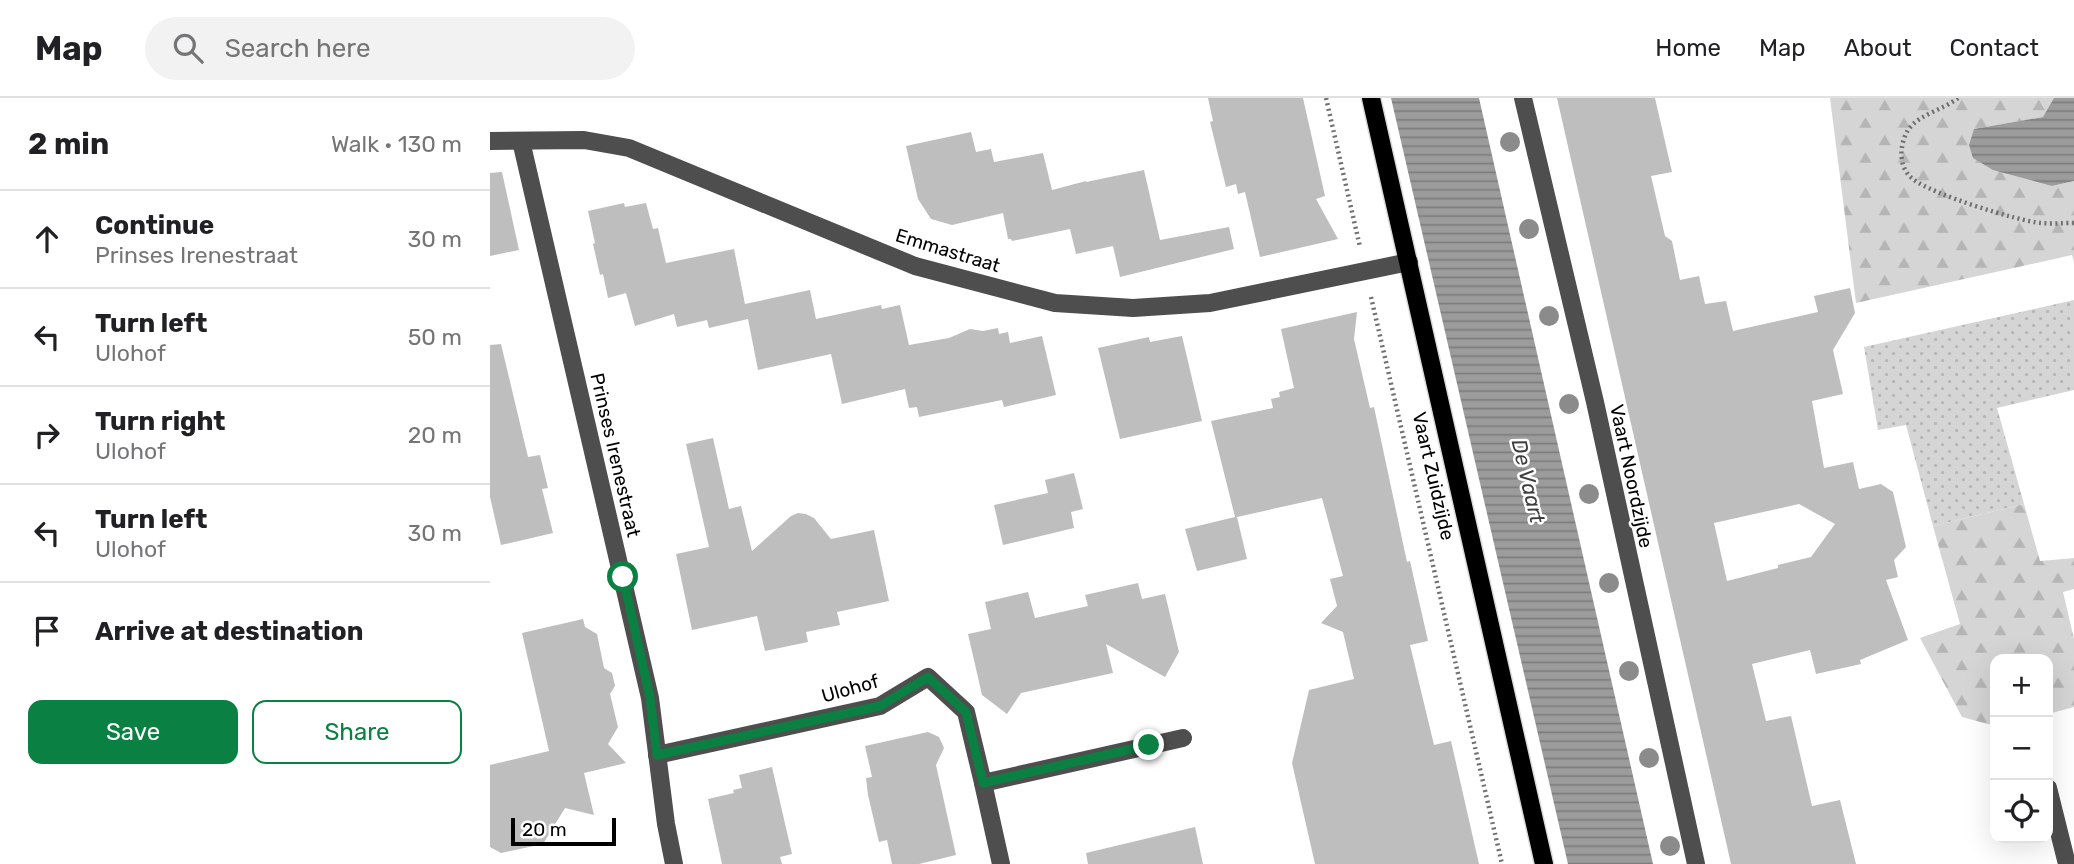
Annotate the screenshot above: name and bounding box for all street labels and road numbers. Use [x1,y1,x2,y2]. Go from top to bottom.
street label: Emmastraat [893,224,1004,277]
street label: Prinses Irenestraat [585,371,646,540]
street label: Vaart Noordzijde [1605,402,1658,550]
street label: Vaart Zuidzijde [1408,410,1459,543]
street label: Ulohof [819,669,882,708]

